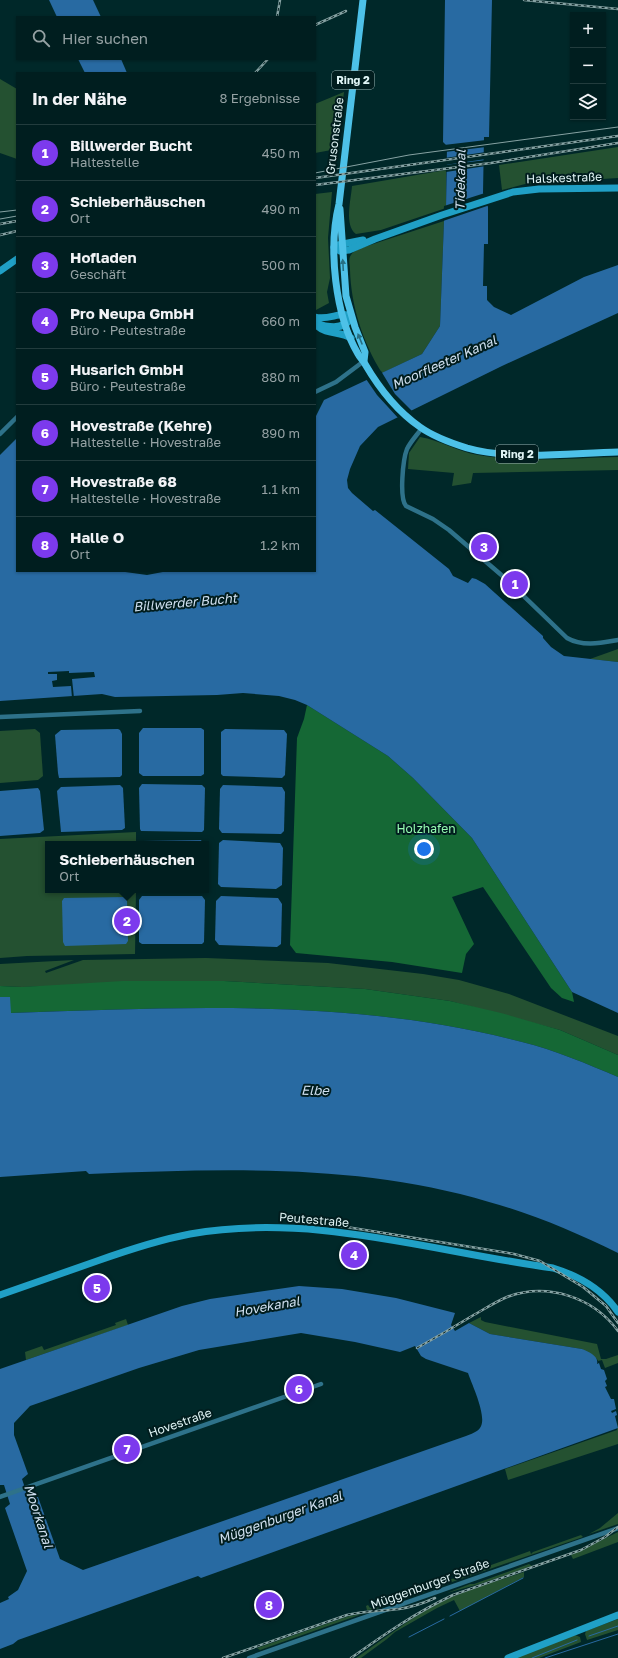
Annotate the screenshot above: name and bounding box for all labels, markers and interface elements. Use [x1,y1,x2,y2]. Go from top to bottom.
map controls [570,12,606,120]
button: + [570,12,606,48]
search box [16,16,316,60]
icon: search [30,27,52,49]
text: Hier suchen [62,29,148,47]
button: − [570,48,606,84]
road number: Ring 2 [332,71,374,89]
button: layers [570,84,606,120]
text: In der Nähe [32,88,127,109]
text: 8 Ergebnisse [220,90,300,106]
street label: Grusonstraße [322,96,347,175]
text: Billwerder Bucht [70,136,192,154]
text: 1 [42,145,48,161]
text: 450 m [262,145,300,161]
water label: Tidekanal [451,148,469,211]
text: Haltestelle [70,154,139,170]
street label: Halskestraße [526,169,602,186]
text: Schieberhäuschen [70,192,205,210]
text: 2 [41,201,49,217]
text: 490 m [261,201,300,217]
text: Ort [70,210,90,226]
text: Hofladen [70,248,137,266]
text: 3 [41,257,49,273]
text: 500 m [262,257,300,273]
one-way arrow [340,259,347,271]
text: Geschäft [70,266,126,282]
text: Pro Neupa GmbH [70,304,194,322]
text: 4 [41,313,49,329]
text: 660 m [261,313,300,329]
text: Büro · Peutestraße [70,322,186,338]
water label: Moorfleeter Kanal [389,331,500,392]
one-way arrow [356,332,362,344]
text: Husarich GmbH [70,360,184,378]
text: 5 [41,369,49,385]
text: 880 m [261,369,300,385]
text: Büro · Peutestraße [70,378,186,394]
text: Hovestraße (Kehre) [70,416,212,434]
text: 6 [41,425,49,441]
text: 890 m [261,425,300,441]
text: Haltestelle · Hovestraße [70,434,221,450]
road number: Ring 2 [496,445,538,463]
text: Hovestraße 68 [70,472,177,490]
text: 7 [41,481,49,497]
text: 1.1 km [261,481,300,497]
text: Haltestelle · Hovestraße [70,490,221,506]
text: Halle O [70,528,124,546]
pin: 3 [471,532,497,562]
text: 8 [41,537,49,553]
text: 1.2 km [260,537,300,553]
text: Ort [70,546,90,562]
pin: 1 [502,569,528,599]
water label: Billwerder Bucht [133,589,239,614]
park label: Holzhafen [396,821,456,836]
your location [414,839,434,859]
popup [45,841,209,893]
text: Schieberhäuschen [59,850,195,868]
text: Ort [59,868,79,884]
pin: 2 [114,906,140,936]
water label: Elbe [301,1082,330,1098]
street label: Peutestraße [278,1209,350,1230]
pin: 4 [341,1240,367,1270]
pin: 5 [84,1273,110,1303]
water label: Hovekanal [233,1292,302,1320]
pin: 6 [286,1374,312,1404]
street label: Hovestraße [146,1405,213,1440]
pin: 7 [114,1434,140,1464]
water label: Moorkanal [21,1482,57,1551]
water label: Müggenburger Kanal [216,1487,345,1547]
street label: Müggenburger Straße [368,1555,491,1612]
pin: 8 [256,1590,282,1620]

